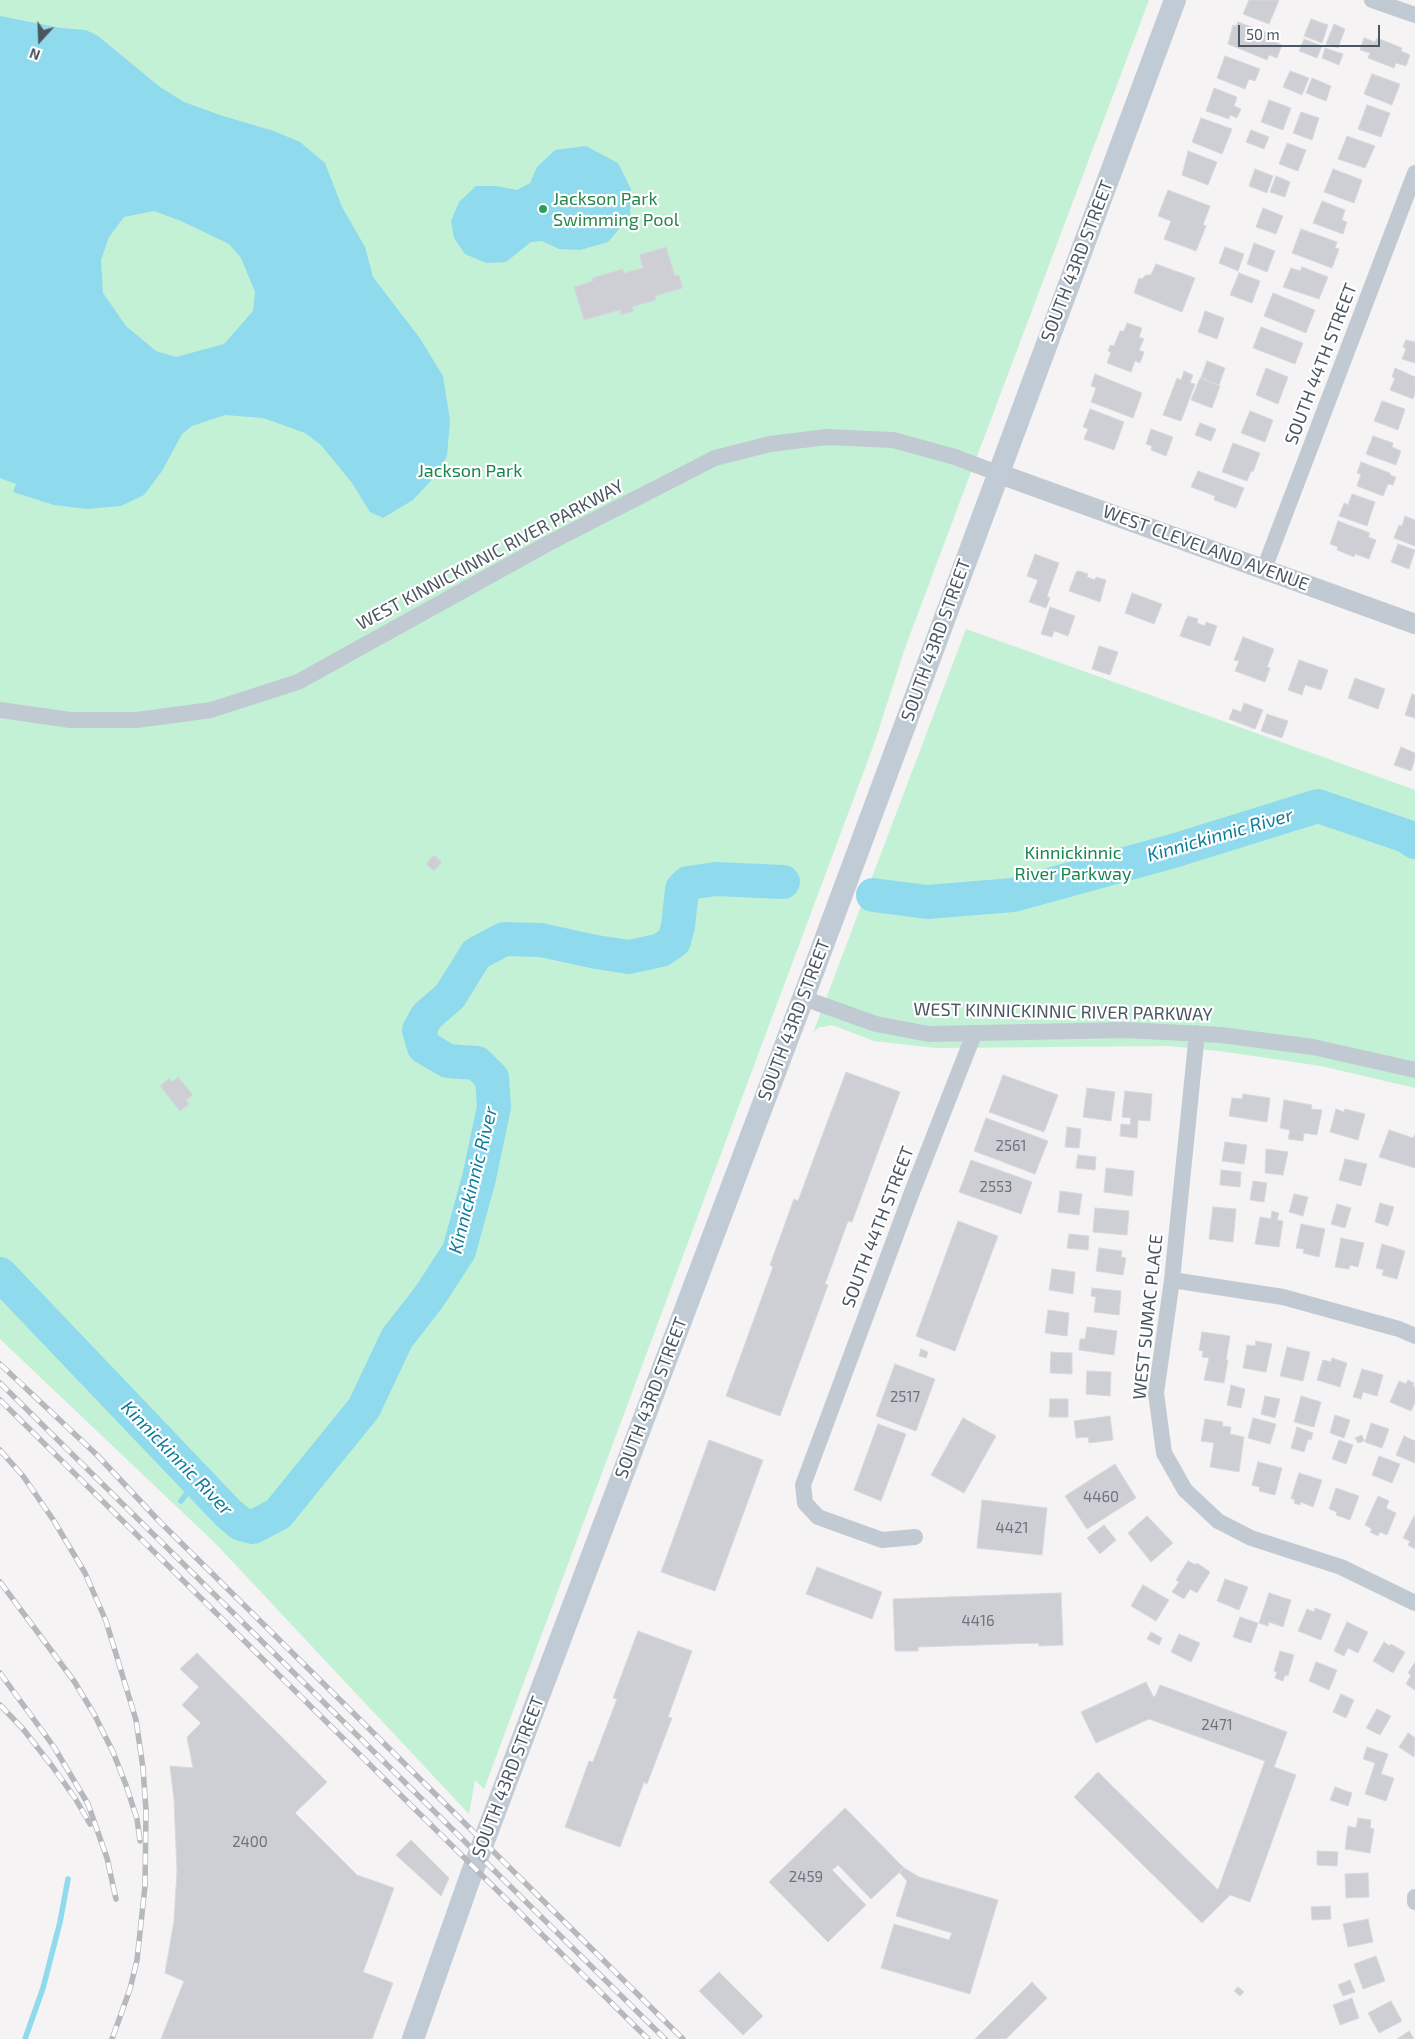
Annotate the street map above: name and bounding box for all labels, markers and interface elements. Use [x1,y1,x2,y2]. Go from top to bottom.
north arrow [15,15,65,65]
scale bar [1240,15,1382,47]
text: 50 m [1246,25,1280,43]
text: N [27,45,42,64]
street label: SOUTH 43RD STREET [1036,177,1118,345]
place label: Jackson Park Swimming Pool [553,188,679,230]
marker: Jackson Park Swimming Pool [537,203,549,215]
street label: SOUTH 44TH STREET [1280,280,1362,448]
park label: Jackson Park [418,460,522,482]
street label: WEST KINNICKINNIC RIVER PARKWAY [353,475,627,635]
street label: WEST CLEVELAND AVENUE [1100,501,1312,595]
street label: SOUTH 43RD STREET [897,556,975,724]
water label: Kinnickinnic River [1144,803,1296,867]
park label: Kinnickinnic River Parkway [1015,842,1131,884]
street label: SOUTH 43RD STREET [753,936,835,1104]
street label: WEST KINNICKINNIC RIVER PARKWAY [913,999,1213,1025]
water label: Kinnickinnic River [444,1104,502,1256]
house number: 2561 [995,1137,1027,1155]
street label: SOUTH 44TH STREET [837,1143,919,1311]
house number: 2553 [980,1178,1012,1196]
street label: WEST SUMAC PLACE [1129,1233,1167,1401]
street label: SOUTH 43RD STREET [610,1314,692,1482]
house number: 2517 [890,1388,920,1406]
water label: Kinnickinnic River [116,1396,238,1520]
house number: 4460 [1083,1488,1119,1506]
house number: 4421 [996,1519,1028,1537]
house number: 4416 [962,1612,994,1630]
street label: SOUTH 43RD STREET [467,1693,549,1861]
house number: 2471 [1201,1716,1233,1734]
house number: 2400 [232,1833,268,1851]
house number: 2459 [789,1868,823,1886]

